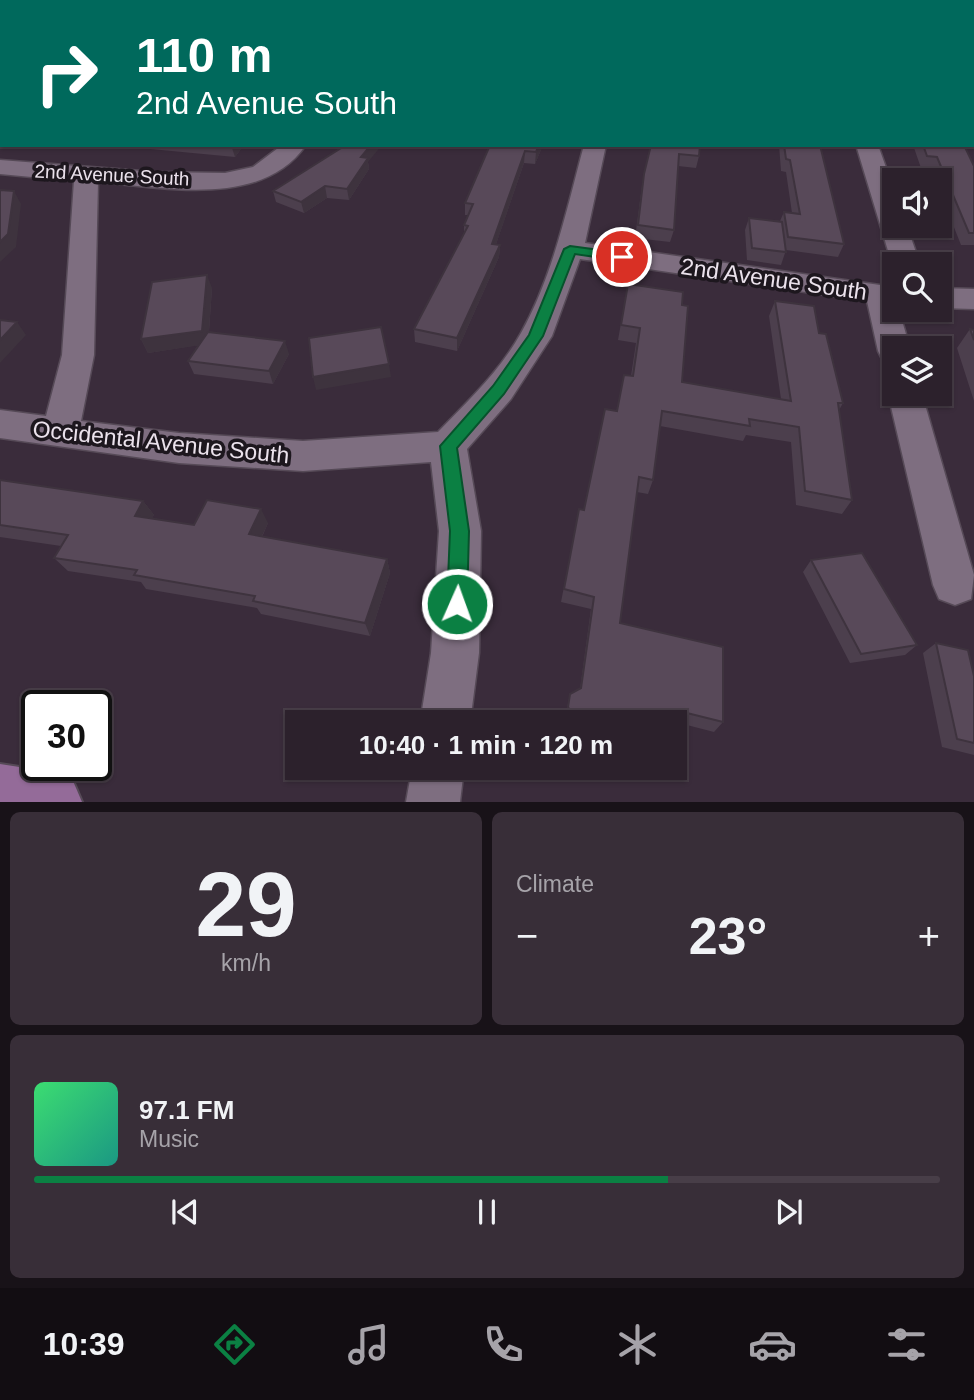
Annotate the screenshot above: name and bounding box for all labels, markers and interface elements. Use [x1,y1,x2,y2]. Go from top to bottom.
icon: right [21,28,112,119]
text: 110 m [136,28,272,82]
text: 2nd Avenue South [136,85,397,121]
street label: 2nd Avenue South [34,160,190,190]
map controls [882,168,952,406]
button: sound [882,168,952,238]
pin [592,227,652,287]
icon: arrive [603,238,641,276]
button: search [882,252,952,322]
street label: 2nd Avenue South [679,253,869,305]
button: layers [882,336,952,406]
street label: Occidental Avenue South [31,416,291,468]
position arrow [420,567,494,641]
speed limit sign: 30 [21,690,112,781]
text: 10:40 · 1 min · 120 m [359,730,613,760]
text: 29 [195,854,297,955]
text: Climate [516,871,594,897]
text: 23° [689,907,767,965]
text: − [516,915,538,957]
text: + [918,915,940,957]
text: km/h [221,950,271,976]
text: 97.1 FM [139,1095,234,1125]
text: Music [139,1126,199,1152]
icon: previous [166,1193,204,1231]
icon: pause [468,1193,506,1231]
icon: next [770,1193,808,1231]
icon: directions [210,1320,259,1369]
icon: music [344,1320,393,1369]
icon: phone [479,1320,528,1369]
icon: climate [613,1320,662,1369]
icon: car [748,1320,797,1369]
icon: filters [882,1320,931,1369]
text: 10:39 [43,1326,125,1362]

